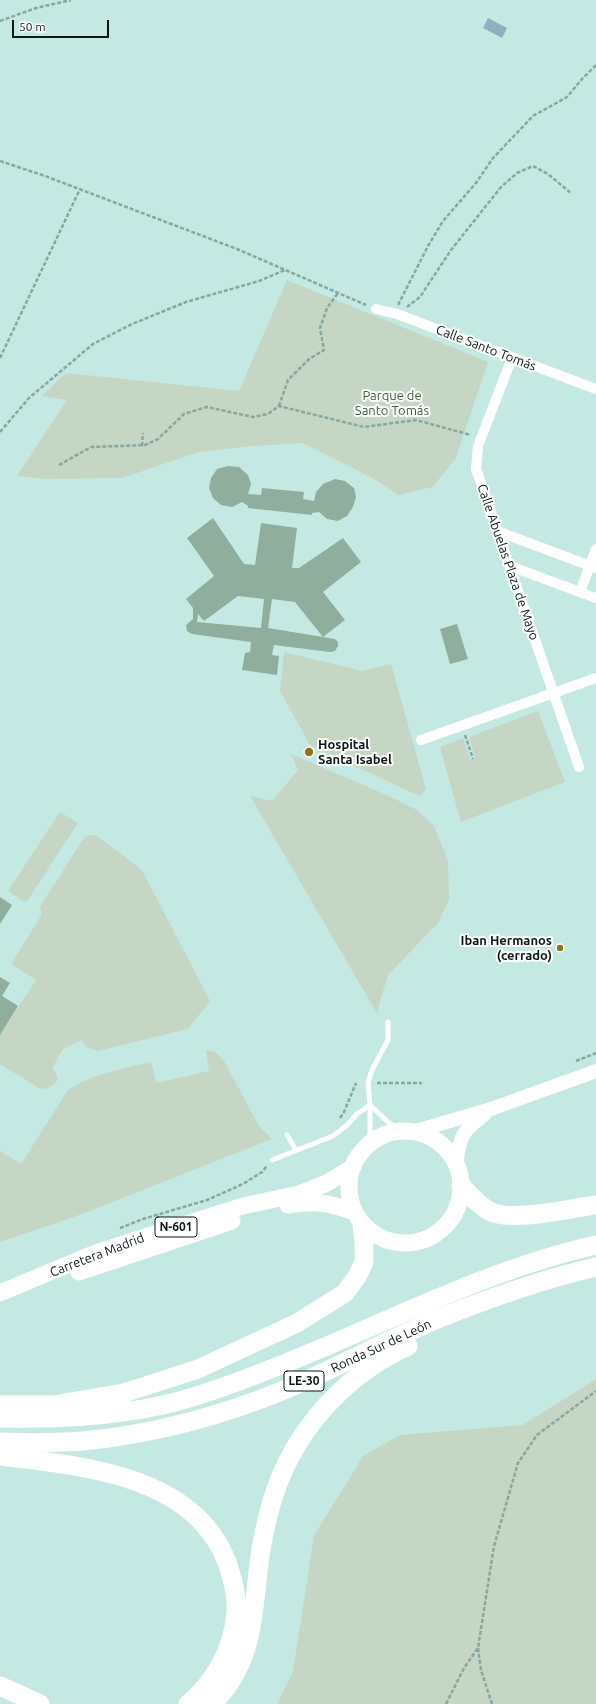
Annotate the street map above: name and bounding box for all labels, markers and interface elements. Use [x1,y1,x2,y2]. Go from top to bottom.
scale bar [14,12,111,38]
text: 50 m [19,20,46,33]
street label: Calle Santo Tomás [434,322,538,374]
park label: Parque de Santo Tomás [355,388,429,419]
street label: Calle Abuelas Plaza de Mayo [474,482,542,642]
place label: Hospital Santa Isabel [318,737,392,768]
marker: Hospital Santa Isabel [303,746,315,758]
place label: Iban Hermanos (cerrado) [460,933,552,964]
marker: Iban Hermanos (cerrado) [555,943,565,953]
road number: N-601 [155,1217,197,1237]
street label: Carretera Madrid [48,1230,146,1280]
street label: Ronda Sur de León [328,1316,434,1376]
road number: LE-30 [284,1371,324,1391]

